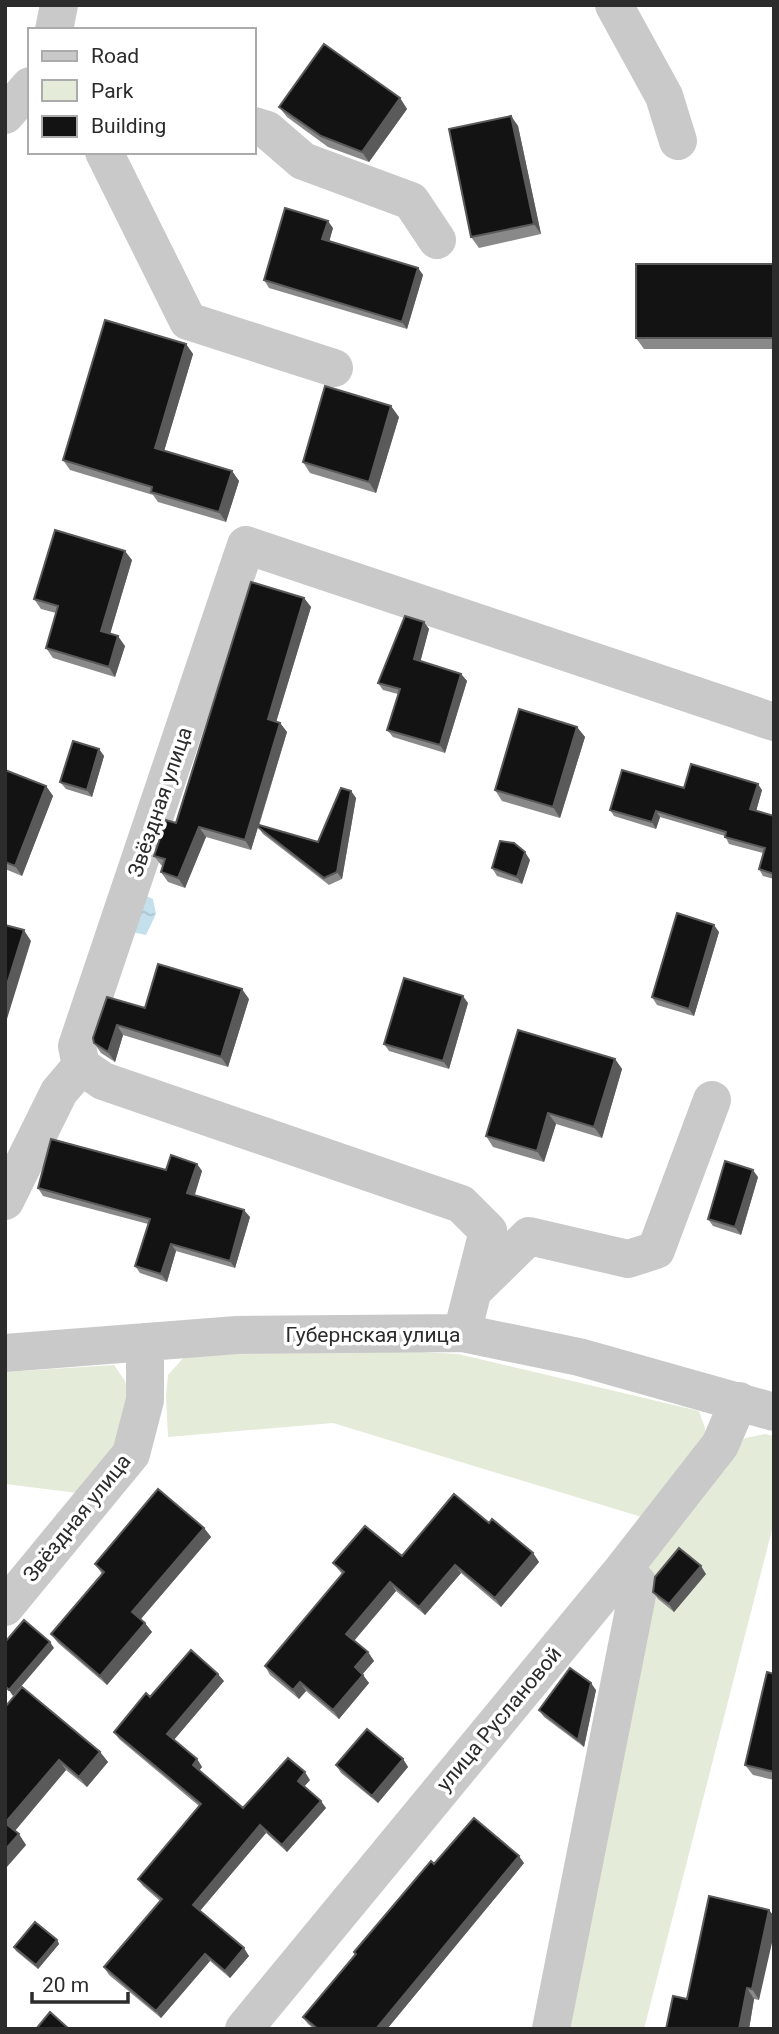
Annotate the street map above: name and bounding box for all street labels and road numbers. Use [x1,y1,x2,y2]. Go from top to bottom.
street label: Звёздная улица [123,724,197,880]
street label: Губернская улица [286,1323,460,1347]
street label: Звёздная улица [18,1449,136,1587]
street label: улица Руслановой [432,1642,566,1796]

